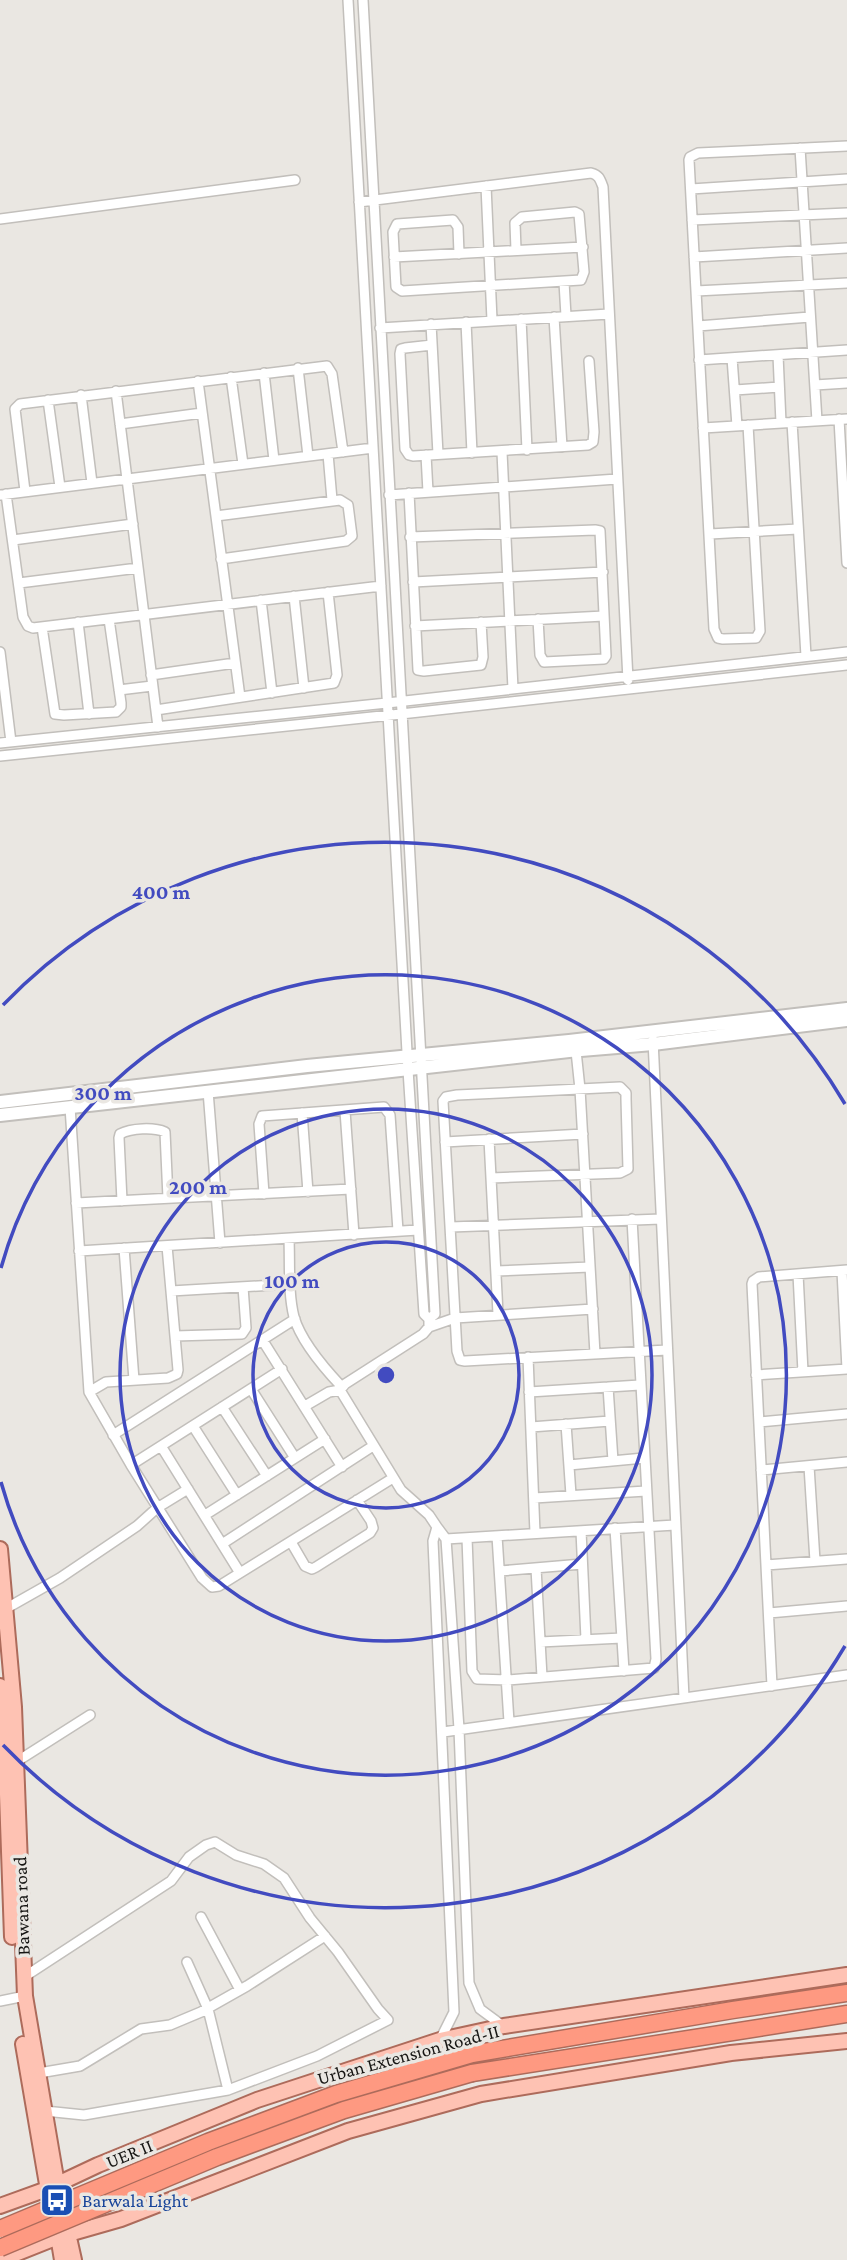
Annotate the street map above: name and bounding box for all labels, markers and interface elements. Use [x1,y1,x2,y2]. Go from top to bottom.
text: 400 m [132,880,191,904]
text: 300 m [74,1081,132,1105]
text: 200 m [169,1175,227,1199]
text: 100 m [264,1269,320,1293]
centre of rings [374,1363,398,1387]
street label: Bawana road [9,1856,34,1956]
street label: Urban Extension Road-II [315,2020,501,2089]
street label: UER II [103,2135,155,2172]
bus stop icon: Barwala Light [38,2181,76,2219]
place label: Barwala Light [82,2190,189,2211]

